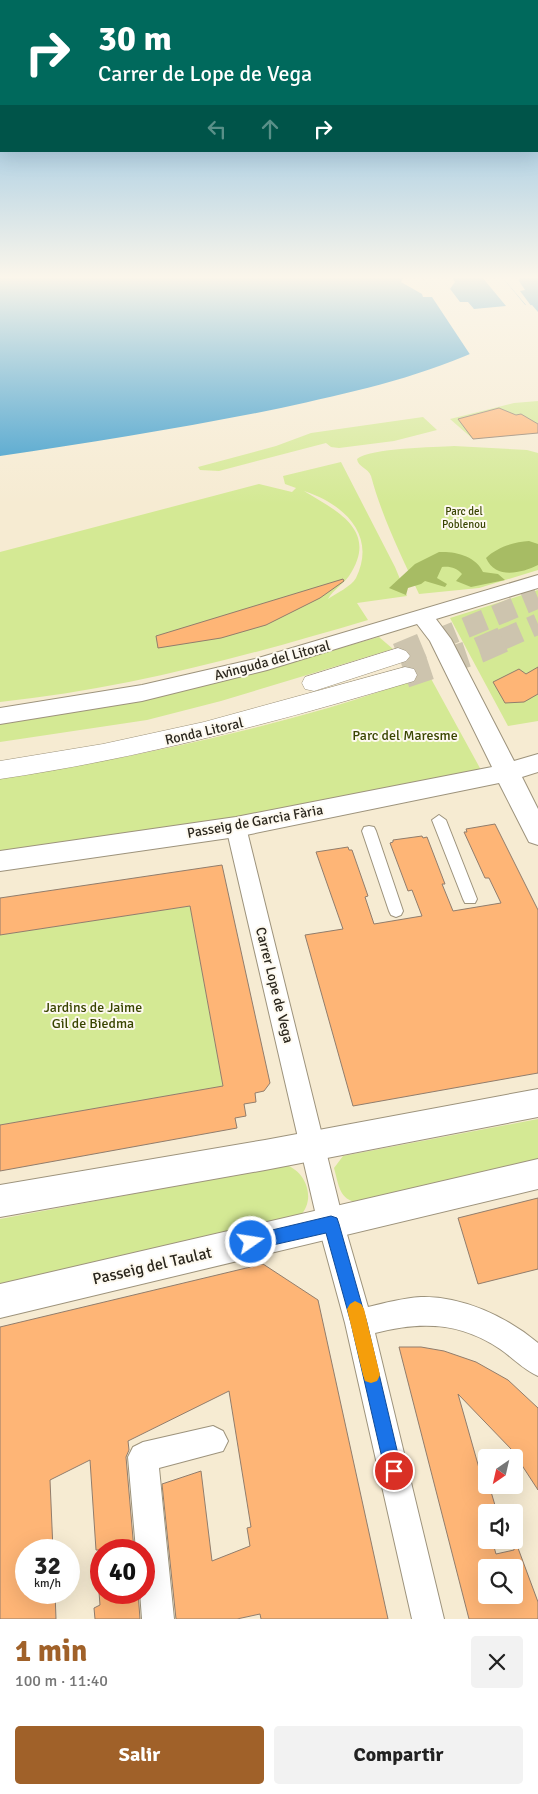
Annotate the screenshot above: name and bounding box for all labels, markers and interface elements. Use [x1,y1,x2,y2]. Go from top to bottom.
text: 30 m [98,17,172,60]
icon: right [15,20,80,85]
text: Carrer de Lope de Vega [98,60,312,87]
icon: left [203,115,231,143]
icon: ahead [256,115,284,143]
icon: right [309,115,337,143]
park label: Parc del Poblenou [442,505,486,531]
street label: Avinguda del Litoral [212,637,332,684]
street label: Ronda Litoral [163,714,245,749]
park label: Parc del Maresme [352,727,458,744]
street label: Passeig de Garcia Fària [186,801,324,842]
street label: Carrer Lope de Vega [252,925,297,1045]
park label: Jardins de Jaime Gil de Biedma [44,999,142,1032]
position arrow [224,1215,276,1267]
street label: Passeig del Taulat [91,1242,214,1289]
north arrow [478,1449,522,1494]
map controls [478,1449,523,1604]
pin [373,1450,415,1492]
icon: arrive [380,1457,408,1485]
button: sound [478,1504,523,1549]
speed limit sign: 40 [90,1539,155,1604]
text: 32 [34,1550,61,1581]
button: search [478,1559,523,1604]
text: km/h [34,1576,61,1591]
text: 1 min [15,1633,87,1670]
button: close [471,1636,523,1688]
text: 100 m · 11:40 [15,1671,108,1691]
button: Salir [15,1726,264,1784]
button: Compartir [274,1726,523,1784]

